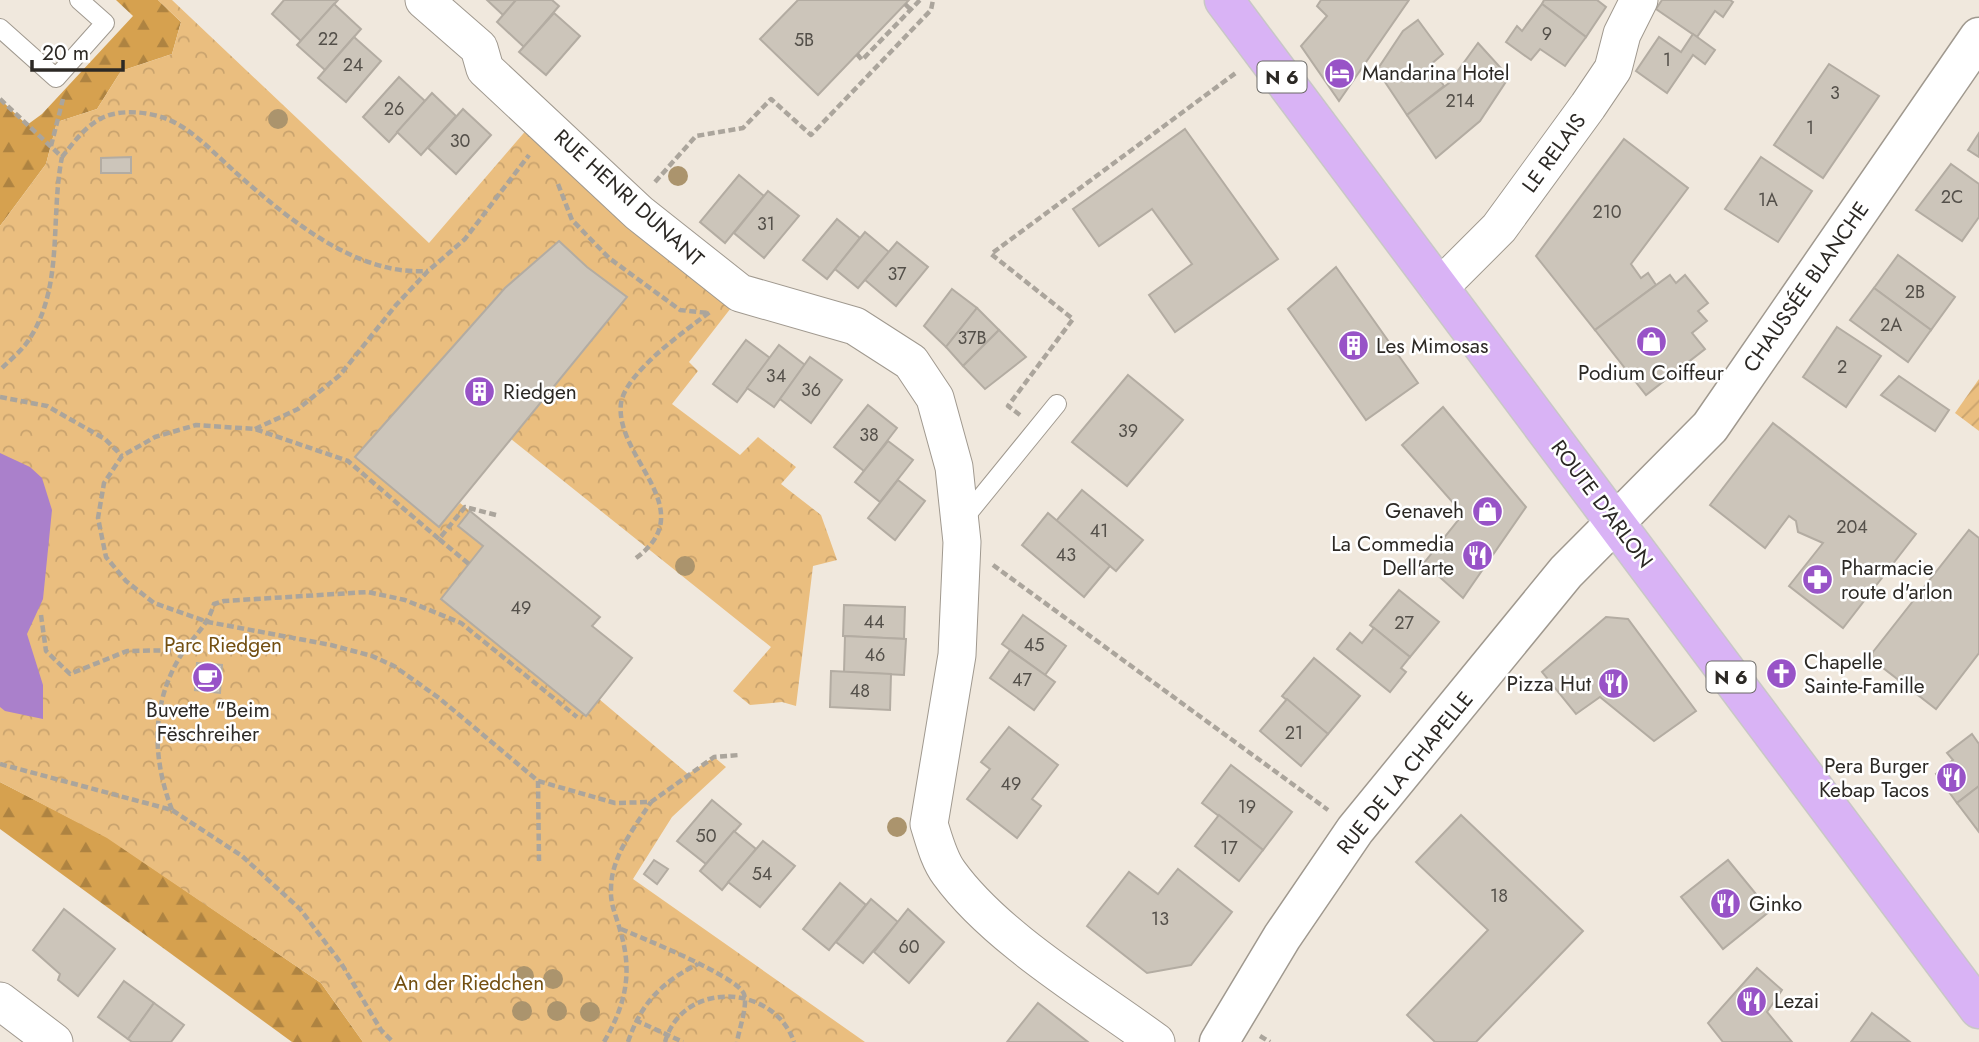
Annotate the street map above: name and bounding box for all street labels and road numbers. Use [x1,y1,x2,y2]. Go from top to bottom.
road number: N 6 [1258,61,1306,92]
street label: LE RELAIS [1515,107,1593,199]
street label: RUE HENRI DUNANT [547,122,711,274]
street label: CHAUSSÉE BLANCHE [1736,196,1876,378]
street label: ROUTE D'ARLON [1544,434,1660,574]
road number: N 6 [1706,662,1756,692]
street label: RUE DE LA CHAPELLE [1330,685,1480,861]

